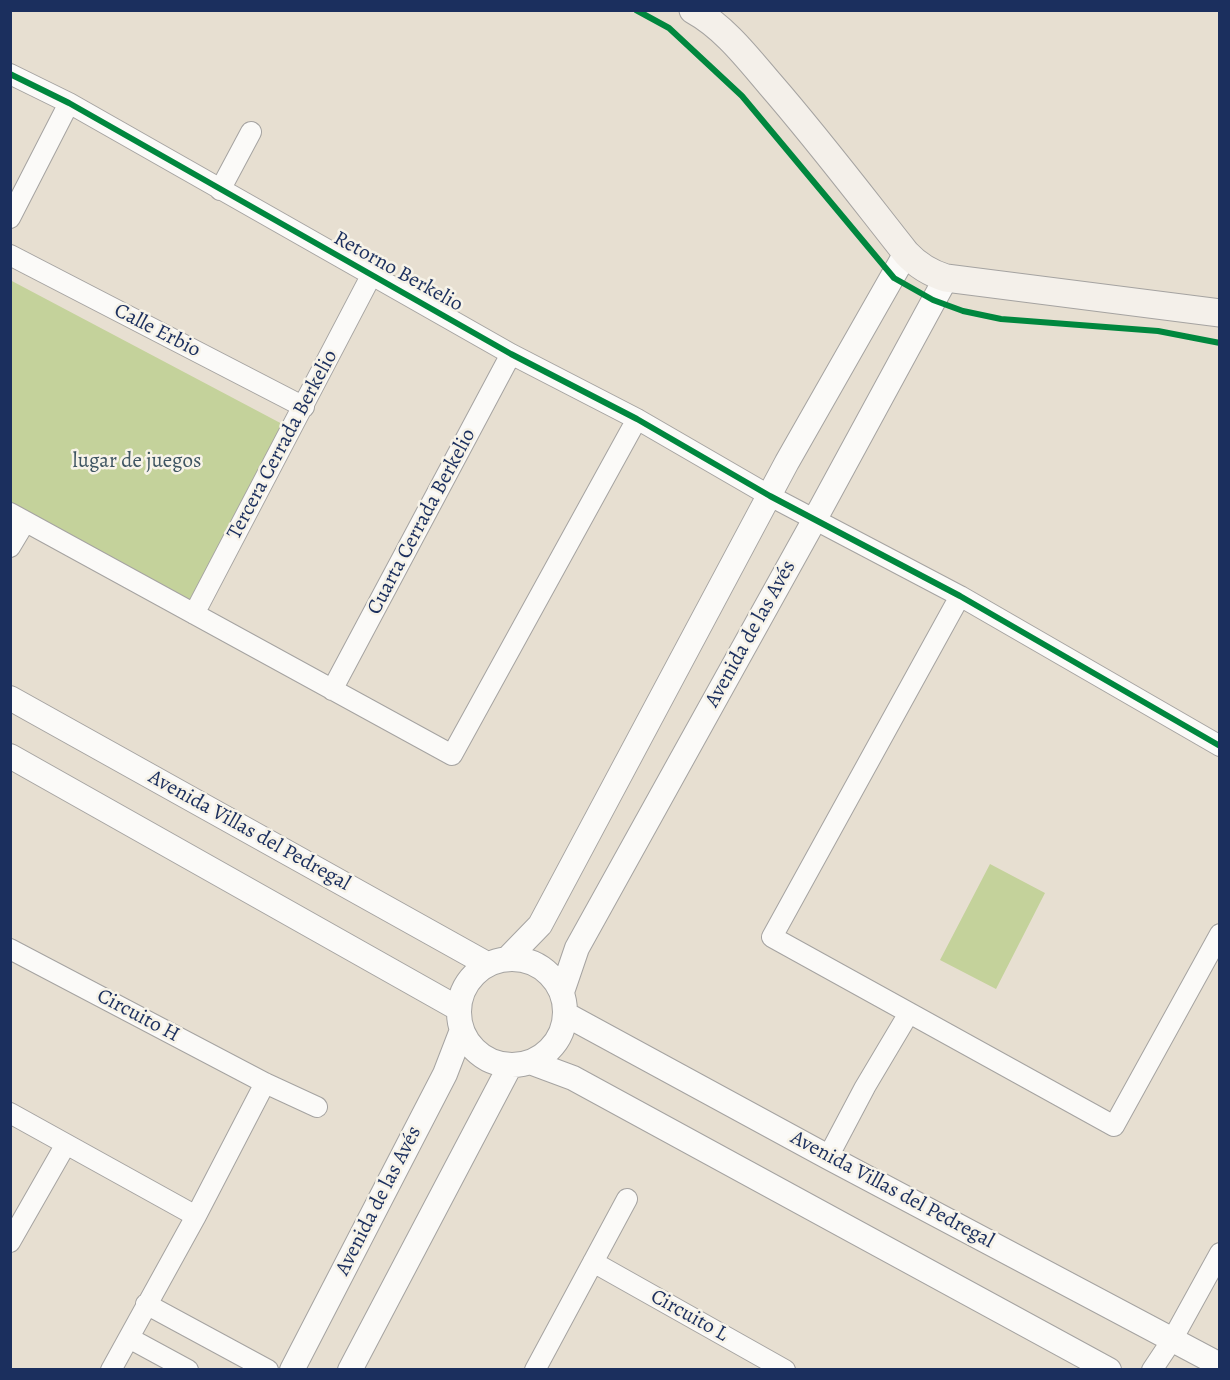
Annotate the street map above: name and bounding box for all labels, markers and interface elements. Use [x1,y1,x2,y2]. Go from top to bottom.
street label: Retorno Berkelio [329,226,467,318]
street label: Calle Erbio [110,299,204,363]
street label: Tercera Cerrada Berkelio [222,346,344,544]
street label: Cuarta Cerrada Berkelio [362,425,482,619]
park label: lugar de juegos [73,449,201,475]
street label: Avenida de las Avés [700,556,802,712]
street label: Avenida Villas del Pedregal [144,765,354,897]
street label: Circuito H [92,984,184,1048]
street label: Avenida de las Avés [331,1122,427,1280]
street label: Avenida Villas del Pedregal [786,1126,998,1254]
street label: Circuito L [646,1284,732,1348]

